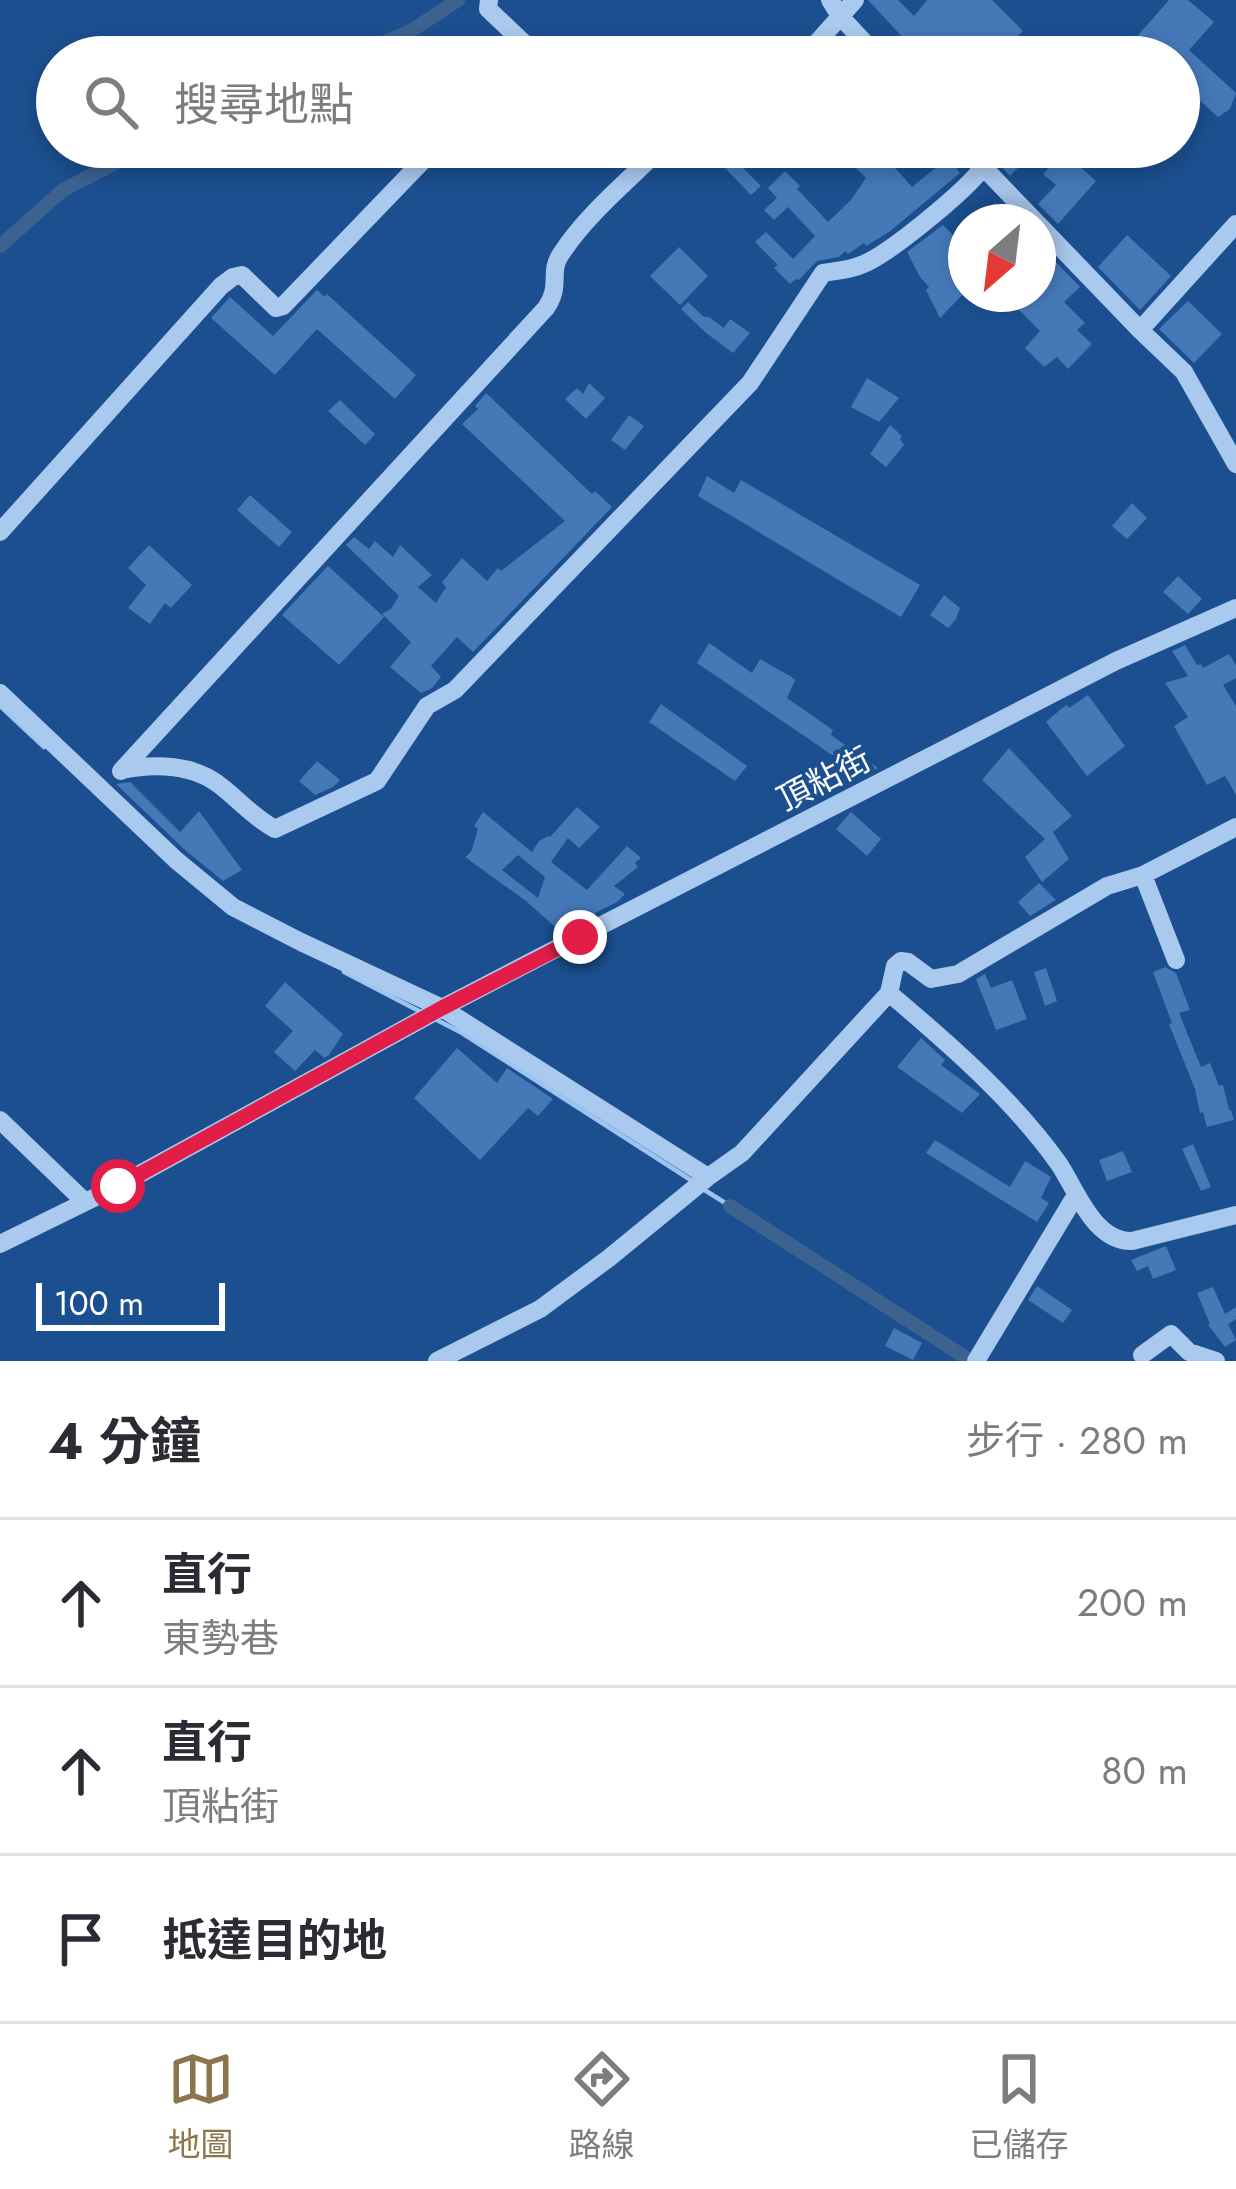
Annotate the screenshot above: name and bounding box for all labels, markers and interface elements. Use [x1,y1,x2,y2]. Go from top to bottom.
search box [36,36,1200,168]
icon: search [78,69,144,135]
text: 搜尋地點 [174,72,354,137]
north arrow [948,204,1056,312]
street label: 頂粘街 [769,736,879,822]
route end [553,910,607,964]
route start [91,1159,145,1213]
scale bar [36,1277,225,1330]
text: 100 m [54,1280,144,1327]
text: 4 分鐘 [48,1404,201,1478]
text: 步行 · 280 m [966,1412,1188,1469]
text: 直行 [162,1542,252,1607]
icon: ahead [48,1570,114,1636]
text: 200 m [1077,1574,1188,1631]
text: 東勢巷 [162,1610,279,1667]
text: 直行 [162,1710,252,1775]
icon: ahead [48,1738,114,1804]
text: 80 m [1101,1742,1188,1799]
text: 頂粘街 [162,1778,279,1835]
icon: arrive [48,1906,114,1972]
text: 抵達目的地 [162,1908,387,1973]
tab: 地圖 [168,2046,234,2168]
tab: 路線 [569,2046,635,2168]
tab: 已儲存 [970,2046,1069,2168]

